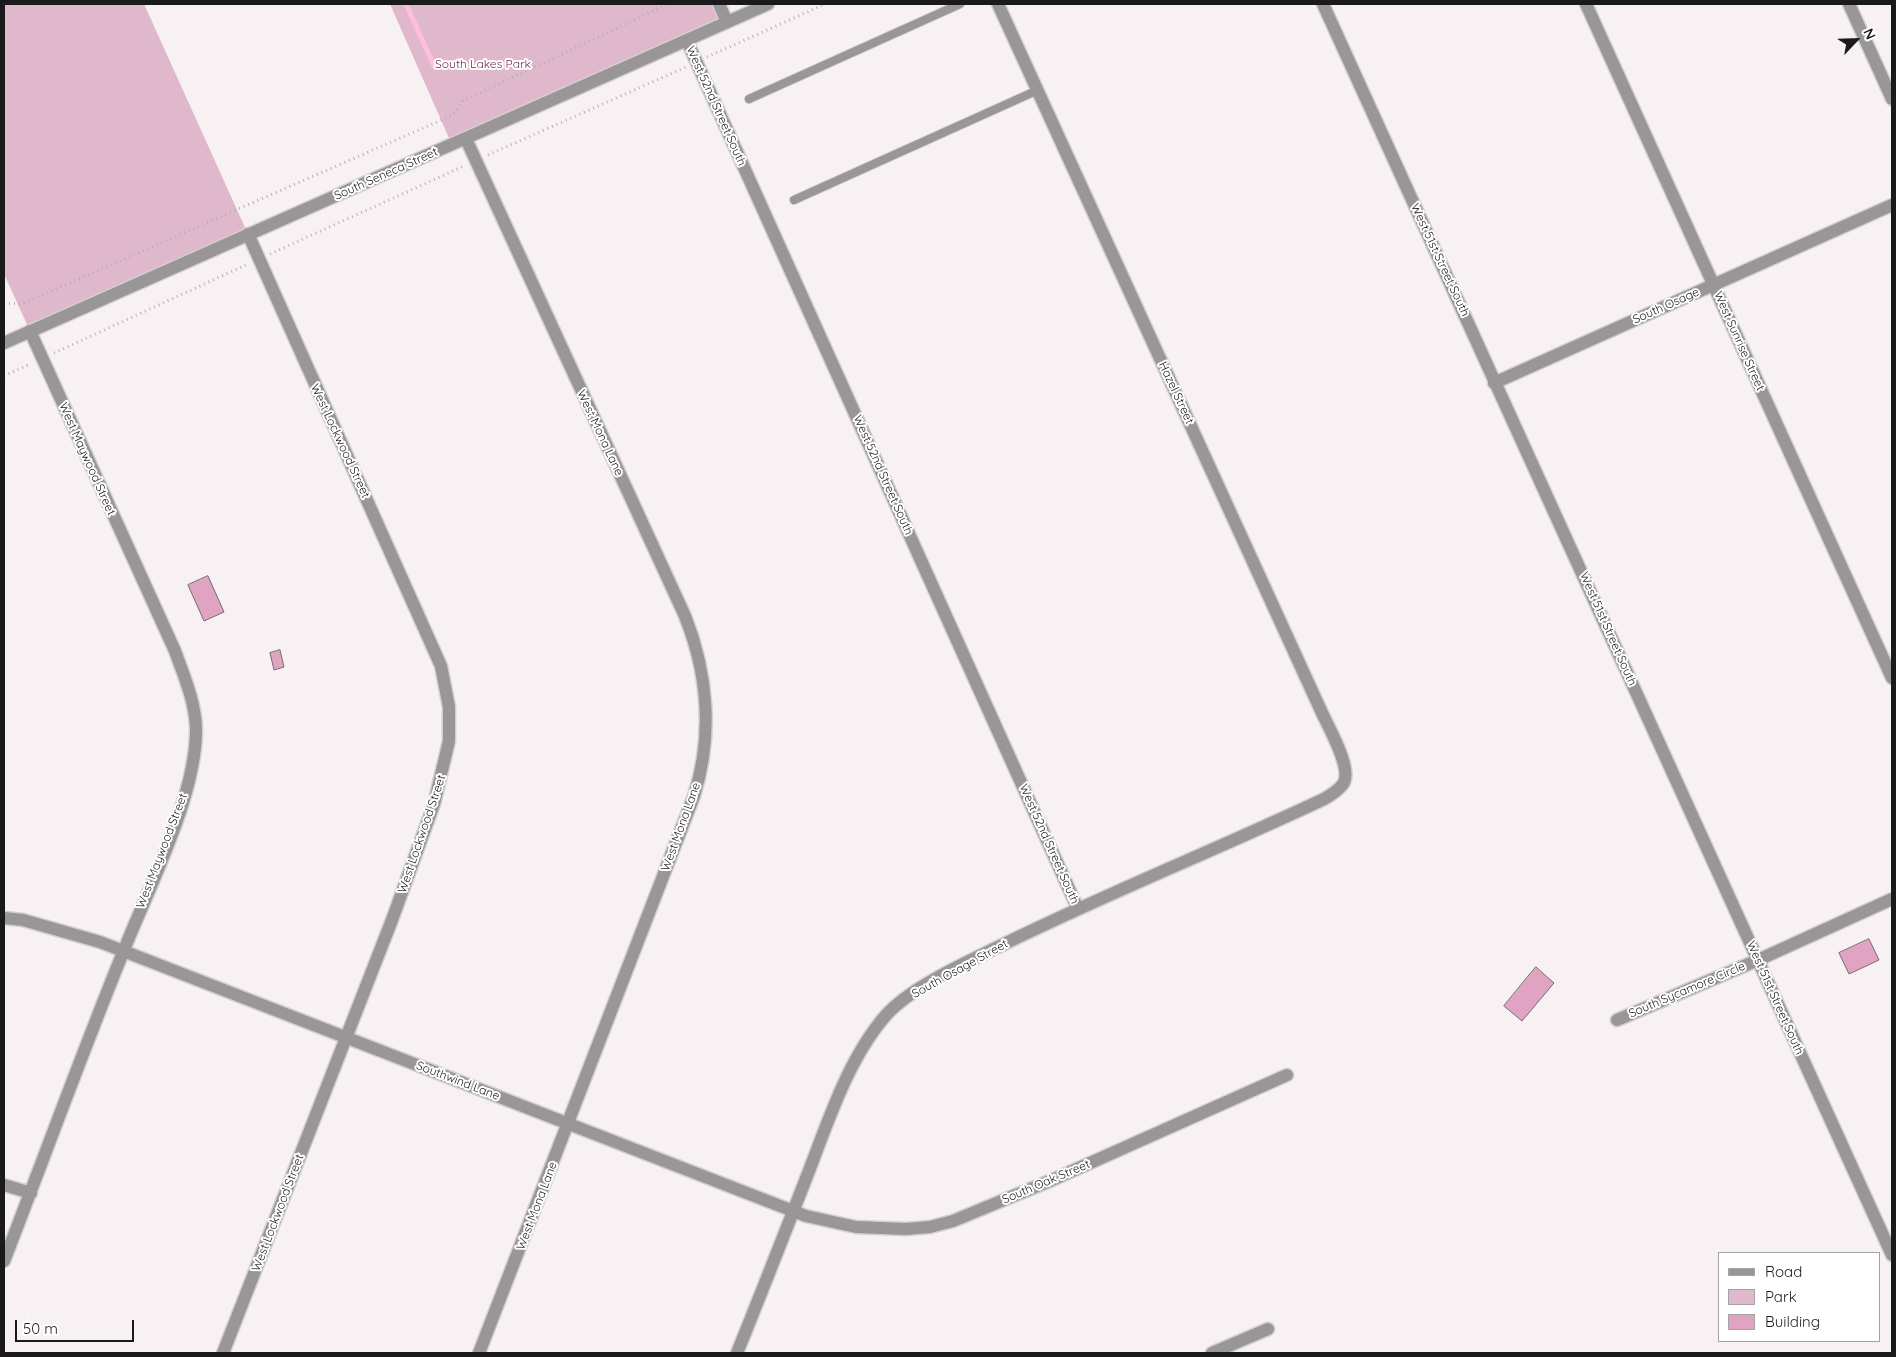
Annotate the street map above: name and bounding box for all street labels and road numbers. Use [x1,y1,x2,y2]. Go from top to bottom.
street label: West 52nd Street South [683,44,749,168]
street label: South Seneca Street [332,145,440,203]
street label: West 51st Street South [1408,201,1472,319]
street label: South Osage [1631,285,1701,327]
street label: West Sunrise Street [1711,289,1767,393]
street label: Hazel Street [1155,360,1197,426]
street label: West Lockwood Street [307,382,373,500]
street label: West Mona Lane [574,388,626,478]
street label: West Maywood Street [56,400,118,518]
street label: West 52nd Street South [850,413,916,537]
street label: West 51st Street South [1576,570,1640,688]
street label: West Lockwood Street [395,773,449,895]
street label: West Mona Lane [658,781,704,873]
street label: West 52nd Street South [1016,782,1082,906]
street label: West Maywood Street [133,791,191,911]
street label: South Osage Street [910,937,1010,1001]
street label: West 51st Street South [1743,939,1807,1057]
street label: South Sycamore Circle [1627,959,1747,1021]
street label: Southwind Lane [414,1058,502,1104]
street label: West Lockwood Street [249,1152,307,1274]
street label: South Oak Street [1000,1157,1092,1207]
street label: West Mona Lane [514,1160,560,1252]

